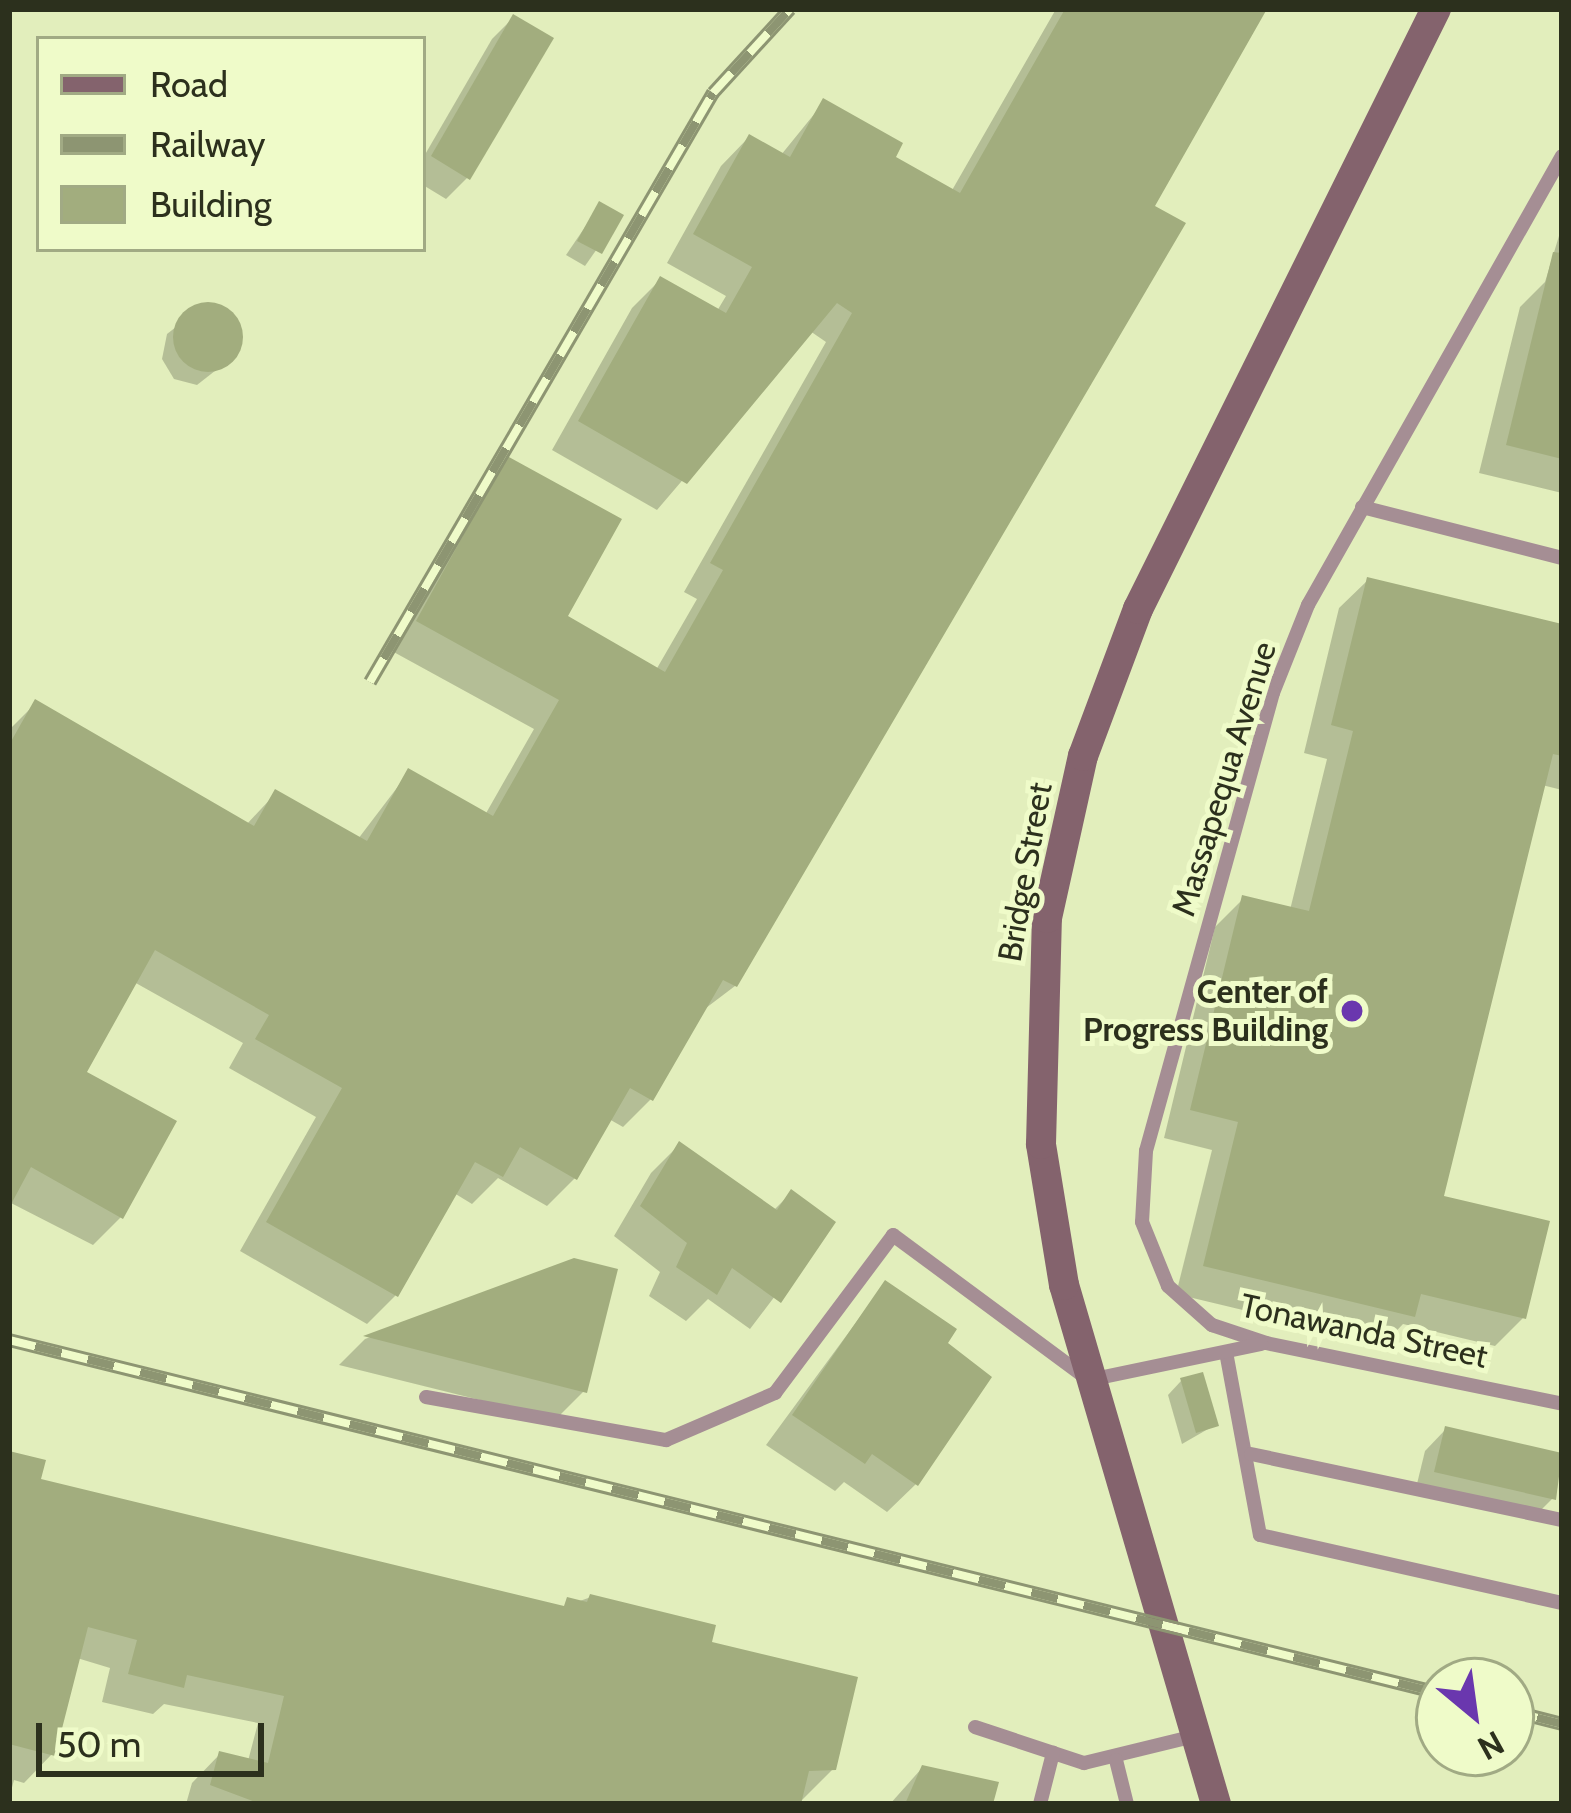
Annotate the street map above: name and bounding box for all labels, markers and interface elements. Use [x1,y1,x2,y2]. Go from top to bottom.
legend [36,36,426,252]
text: Road [150,62,228,106]
text: Railway [150,122,265,166]
text: Building [150,182,272,226]
street label: Massapequa Avenue [1163,637,1285,921]
street label: Bridge Street [990,780,1060,964]
place label: Center of Progress Building [1083,972,1328,1050]
marker: Center of Progress Building [1339,998,1365,1024]
street label: Tonawanda Street [1237,1285,1491,1377]
north arrow [1415,1657,1535,1777]
scale bar [42,1699,270,1773]
text: 50 m [57,1722,141,1766]
text: N [1471,1723,1511,1769]

